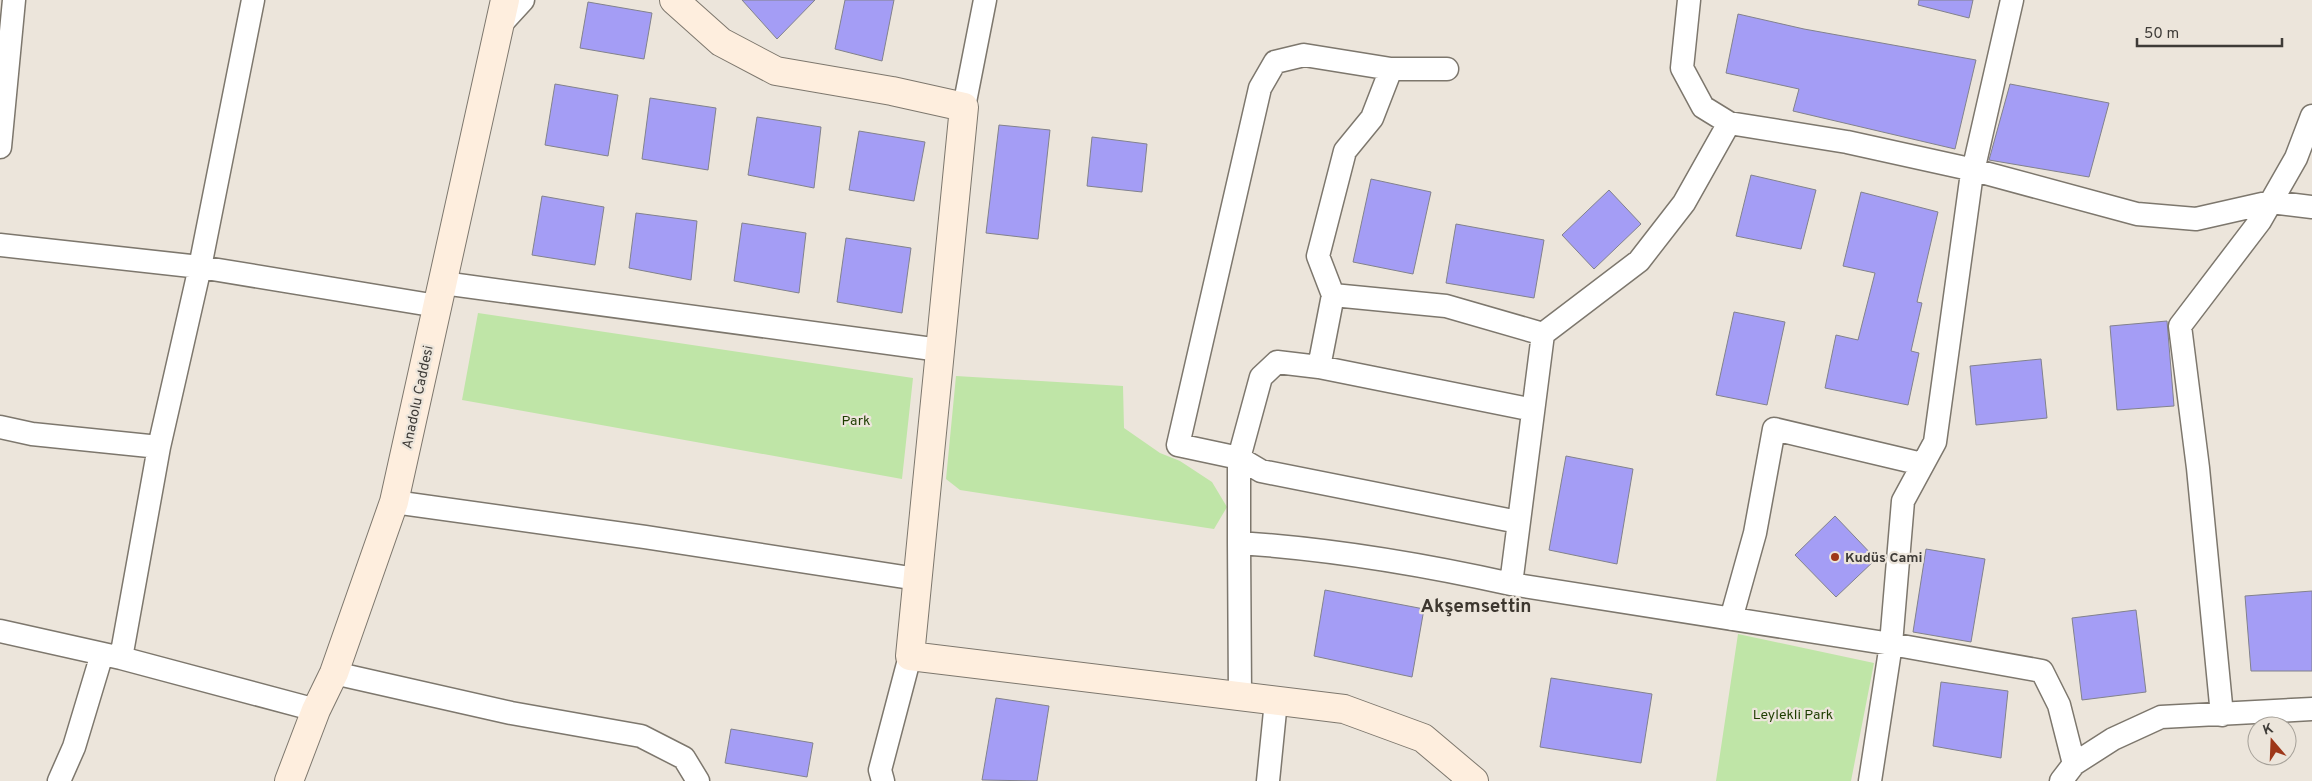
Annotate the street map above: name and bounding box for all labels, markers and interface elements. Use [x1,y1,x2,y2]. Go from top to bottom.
scale bar [2137,15,2282,47]
text: 50 m [2144,25,2179,44]
street label: Anadolu Caddesi [399,344,438,451]
park label: Park [842,413,870,430]
place label: Kudüs Cami [1845,550,1923,567]
marker: Kudüs Cami [1829,551,1841,563]
district label: Akşemsettin [1420,595,1532,619]
park label: Leylekli Park [1753,707,1833,724]
north arrow [2247,716,2297,766]
text: K [2261,720,2276,740]

